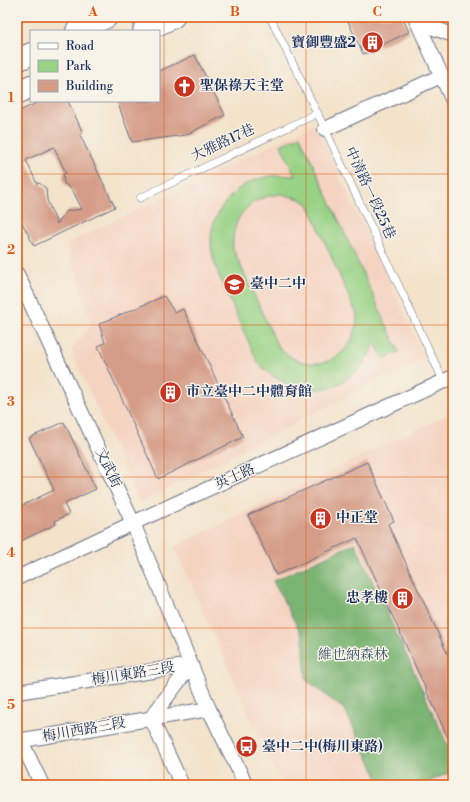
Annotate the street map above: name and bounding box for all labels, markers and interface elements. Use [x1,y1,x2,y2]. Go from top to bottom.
text: A [87,4,98,20]
text: B [230,4,240,20]
text: C [372,4,382,20]
legend [30,30,160,102]
building icon: 寶御豐盛2 [359,30,385,56]
place label: 寶御豐盛2 [291,34,356,52]
text: Road [66,39,94,54]
text: Park [66,59,92,74]
church icon: 聖保祿天主堂 [172,73,198,99]
place label: 聖保祿天主堂 [200,77,284,95]
text: Building [65,79,114,94]
text: 1 [8,90,15,106]
street label: 大雅路17巷 [188,120,258,166]
street label: 中清路一段25巷 [341,144,399,242]
text: 2 [7,242,15,258]
school or university icon: 臺中二中 [222,271,248,297]
place label: 臺中二中 [250,275,306,293]
building icon: 市立臺中二中體育館 [157,379,183,405]
place label: 市立臺中二中體育館 [186,383,312,401]
text: 3 [7,394,15,410]
street label: 文武街 [91,445,125,491]
street label: 英士路 [212,460,258,494]
building icon: 中正堂 [308,505,334,531]
place label: 中正堂 [336,509,378,527]
text: 4 [7,545,16,561]
building icon: 忠孝樓 [390,585,416,611]
place label: 忠孝樓 [346,589,388,607]
park label: 維也納森林 [318,646,388,664]
street label: 梅川東路三段 [90,659,176,689]
text: 5 [7,697,15,713]
street label: 梅川西路三段 [41,714,127,746]
bus stop icon: 臺中二中(梅川東路) [233,734,259,760]
place label: 臺中二中(梅川東路) [262,738,383,756]

